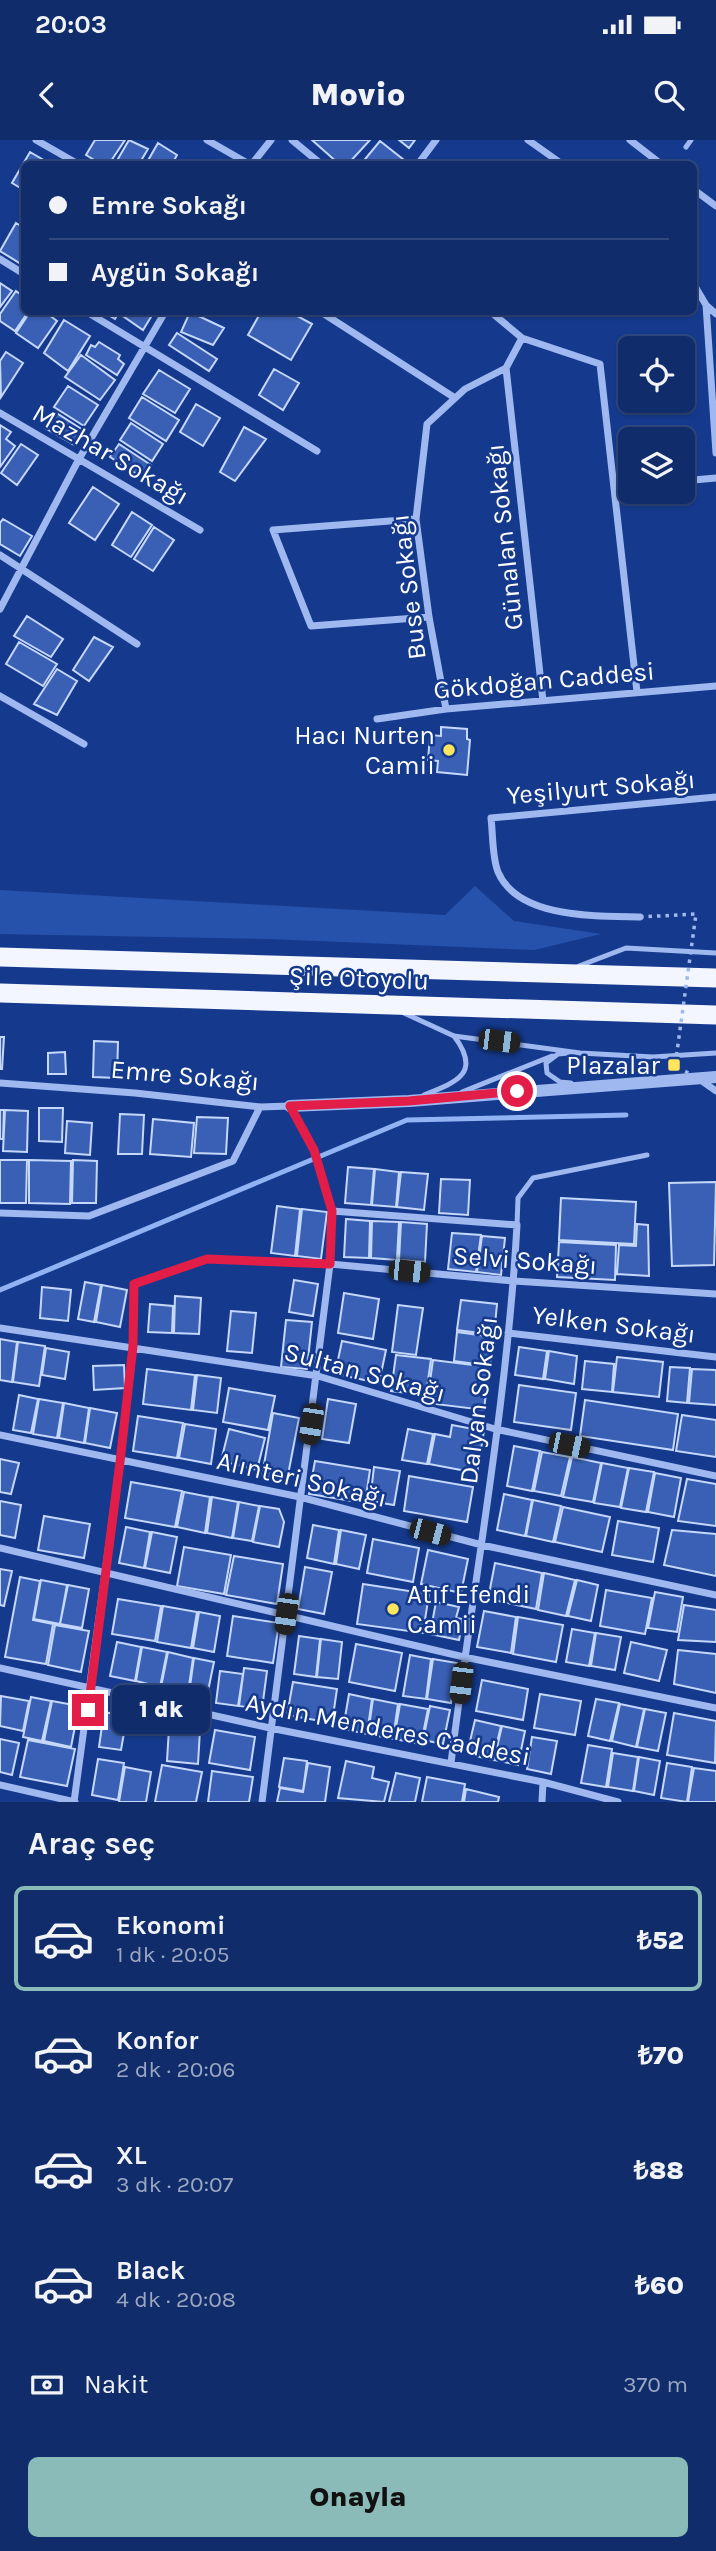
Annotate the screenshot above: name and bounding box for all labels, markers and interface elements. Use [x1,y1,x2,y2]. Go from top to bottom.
text: 20:03 [35,9,107,40]
icon: back [28,76,66,114]
text: Movio [310,76,406,113]
icon: search [650,76,688,114]
text: Emre Sokağı [91,190,247,221]
text: Aygün Sokağı [91,257,259,288]
map controls [618,336,695,504]
button: locate [618,336,695,413]
street label: Mazhar Sokağı [27,397,195,512]
button: layers [618,427,695,504]
street label: Günalan Sokağı [479,442,530,632]
street label: Buse Sokağı [384,512,433,661]
street label: Gökdoğan Caddesi [432,655,656,706]
place label: Hacı Nurten Camii [294,720,435,781]
marker: Hacı Nurten Camii [441,742,457,758]
street label: Yeşilyurt Sokağı [505,764,697,811]
street label: Şile Otoyolu [288,961,430,996]
car [477,1028,522,1054]
place label: Plazalar [566,1050,661,1081]
street label: Emre Sokağı [109,1054,261,1097]
marker: Plazalar [666,1057,682,1073]
route start [501,1075,533,1107]
street label: Selvi Sokağı [452,1240,598,1281]
car [388,1258,431,1284]
street label: Yelken Sokağı [530,1299,697,1350]
street label: Dalyan Sokağı [453,1315,504,1486]
street label: Sultan Sokağı [281,1336,449,1409]
car [298,1402,325,1446]
car [547,1430,592,1460]
street label: Alınteri Sokağı [214,1445,390,1514]
car [407,1516,454,1548]
place label: Atıf Efendi Camii [407,1579,530,1640]
car [273,1592,300,1636]
marker: Atıf Efendi Camii [385,1601,401,1617]
car [449,1661,474,1705]
callout: 1 dk [112,1686,210,1734]
street label: Aydın Menderes Caddesi [243,1687,533,1772]
route end [72,1694,104,1726]
text: 1 dk [139,1696,183,1723]
text: Araç seç [28,1825,155,1862]
icon: car [32,1907,95,1970]
text: Ekonomi [116,1910,225,1941]
text: ₺52 [637,1925,684,1956]
text: 1 dk · 20:05 [116,1941,230,1968]
icon: car [32,2022,95,2085]
text: Konfor [116,2025,198,2056]
text: ₺70 [638,2040,684,2071]
text: 2 dk · 20:06 [116,2056,236,2083]
icon: car [32,2137,95,2200]
text: XL [116,2140,147,2171]
text: ₺88 [634,2155,684,2186]
text: 3 dk · 20:07 [116,2171,233,2198]
icon: car [32,2252,95,2315]
text: Black [116,2255,185,2286]
text: ₺60 [635,2270,684,2301]
text: 4 dk · 20:08 [116,2286,236,2313]
icon: cash [28,2366,66,2404]
text: Nakit [84,2369,148,2400]
text: 370 m [623,2371,688,2398]
button: Onayla [28,2457,688,2537]

